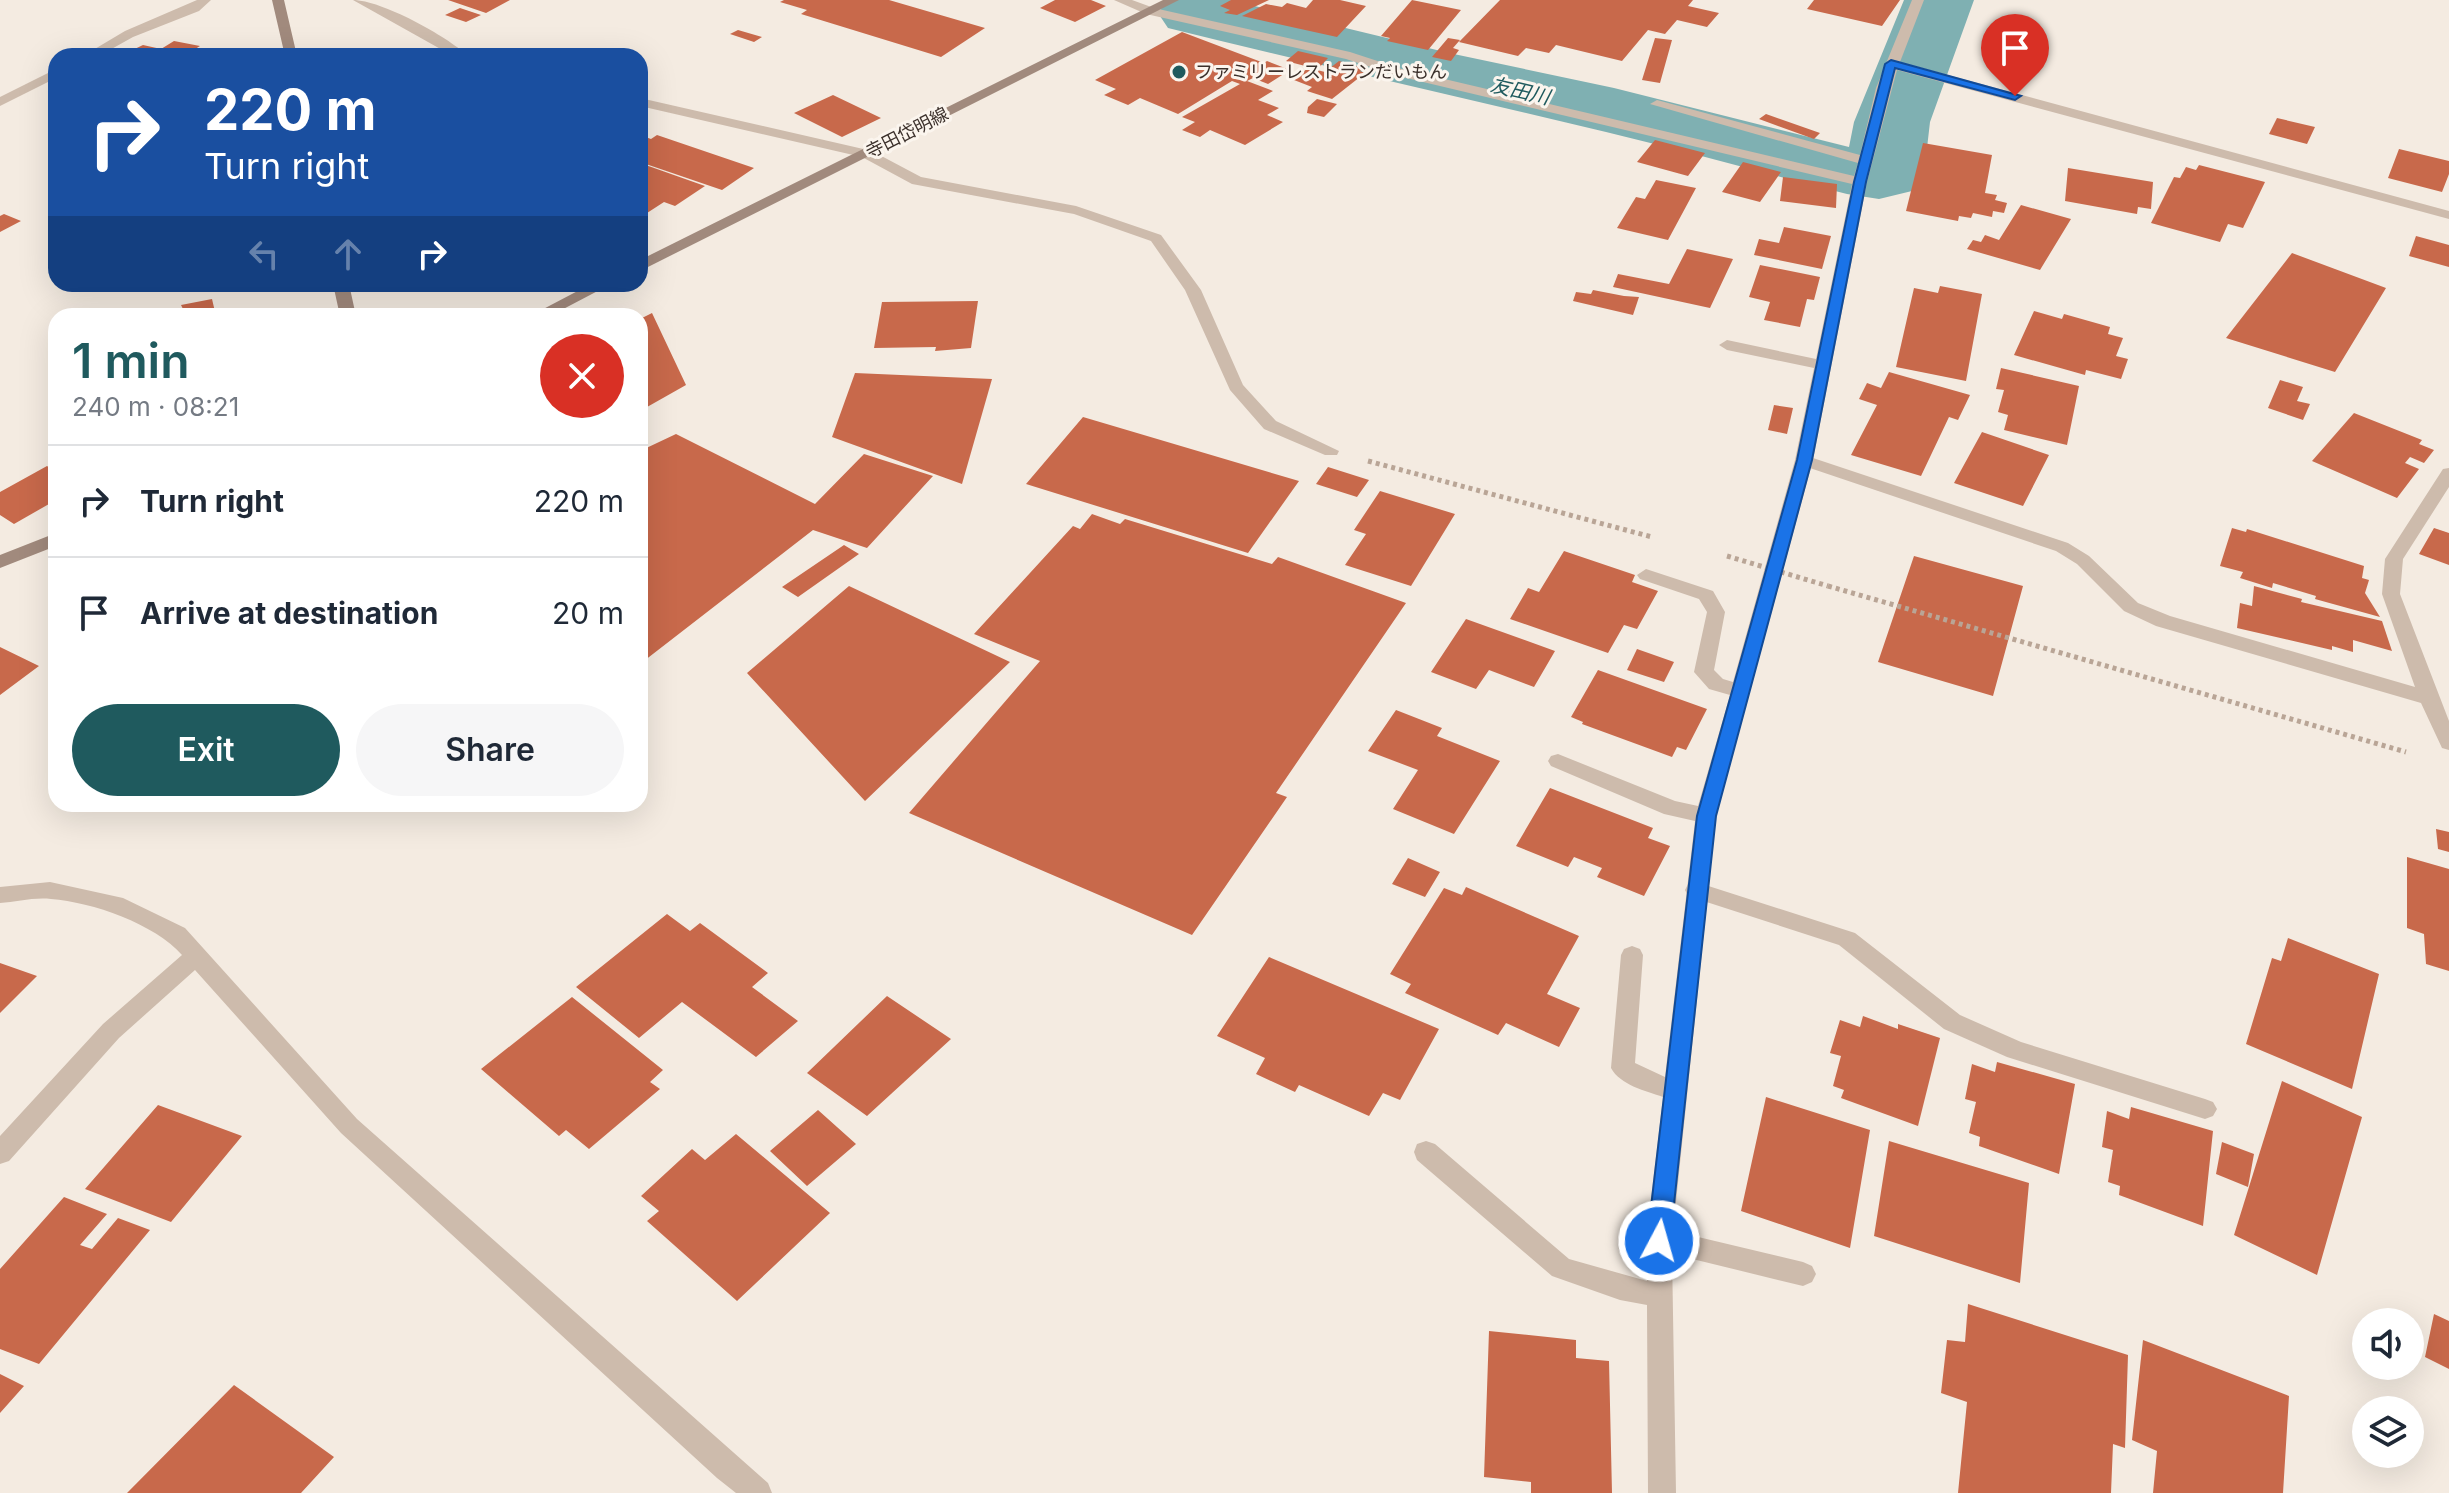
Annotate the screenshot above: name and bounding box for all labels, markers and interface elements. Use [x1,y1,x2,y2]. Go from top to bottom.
pin [1981,14.0,2049,96]
icon: arrive [1993,26,2037,70]
place label: ファミリーレストランだいもん [1195,61,1447,82]
marker: ファミリーレストランだいもん [1170,63,1188,81]
water label: 友田川 [1488,73,1554,110]
text: 220 m [204,76,377,144]
icon: right [72,80,176,184]
street label: 寺田岱明線 [862,103,952,162]
text: Turn right [204,144,369,188]
icon: left [242,232,286,276]
icon: ahead [326,232,370,276]
icon: right [410,232,454,276]
text: 1 min [72,331,190,390]
button: close [540,334,624,418]
text: 240 m · 08:21 [72,391,239,422]
icon: right [72,479,116,523]
text: Turn right [140,483,284,519]
text: 220 m [534,483,624,519]
icon: arrive [72,591,116,635]
text: Arrive at destination [140,595,438,631]
text: 20 m [552,595,624,631]
button: Exit [72,704,340,796]
button: Share [356,704,624,796]
position arrow [1617,1199,1701,1283]
map controls [2352,1308,2424,1468]
button: sound [2352,1308,2424,1380]
button: layers [2352,1396,2424,1468]

